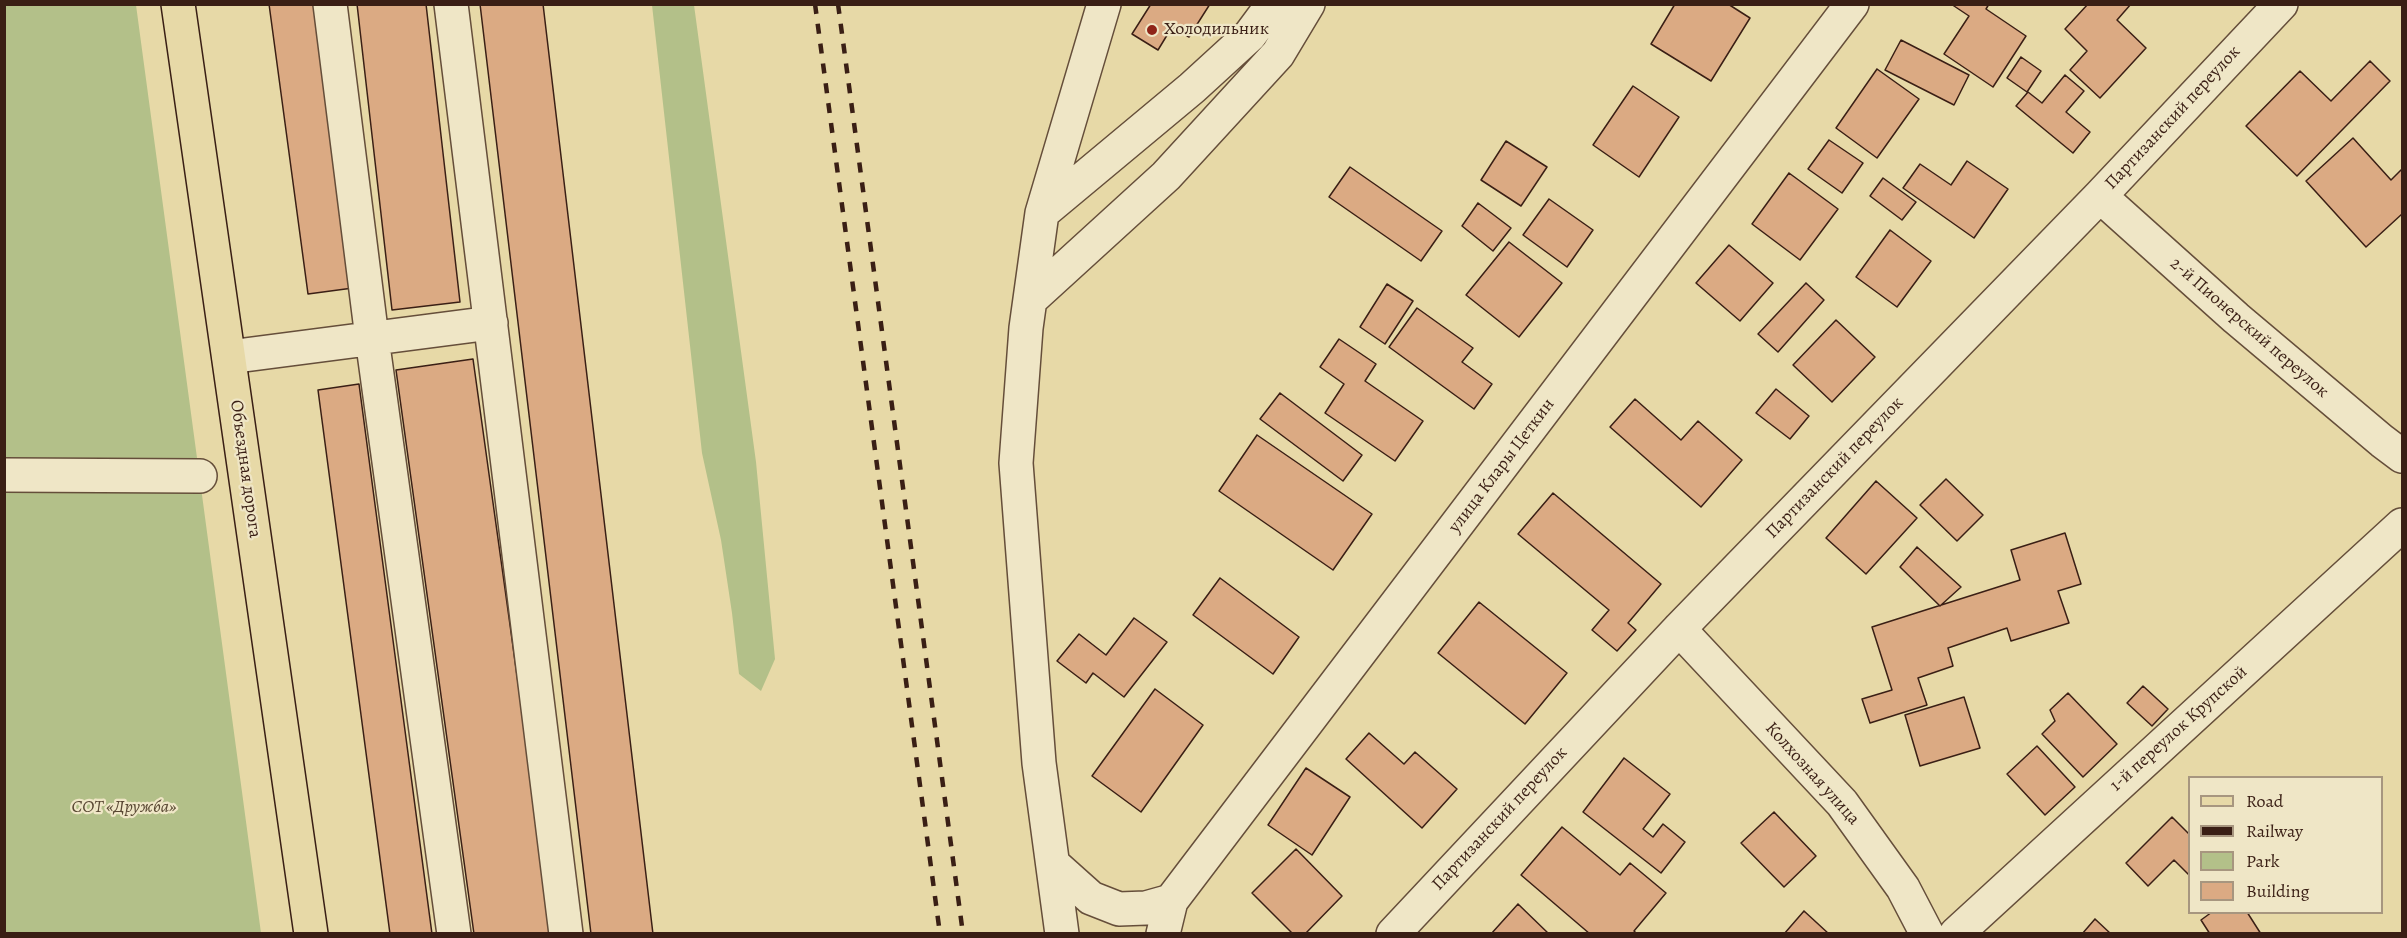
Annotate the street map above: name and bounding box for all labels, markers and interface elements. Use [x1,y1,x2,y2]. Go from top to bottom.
place label: Холодильник [1164,19,1269,41]
marker: Холодильник [1145,23,1159,37]
street label: Партизанский переулок [2101,42,2245,194]
street label: 2-й Пионерский переулок [2165,253,2333,403]
street label: Партизанский переулок [1762,393,1908,543]
street label: улица Клары Цеткин [1444,395,1560,537]
street label: Объездная дорога [225,399,265,539]
street label: 1-й переулок Крупской [2106,662,2252,796]
street label: Колхозная улица [1760,718,1864,830]
street label: Партизанский переулок [1428,743,1572,895]
legend [2188,776,2383,914]
text: Road [2246,789,2283,813]
park label: СОТ «Дружба» [72,797,176,819]
text: Railway [2246,819,2303,843]
text: Park [2246,849,2280,873]
text: Building [2246,879,2310,903]

